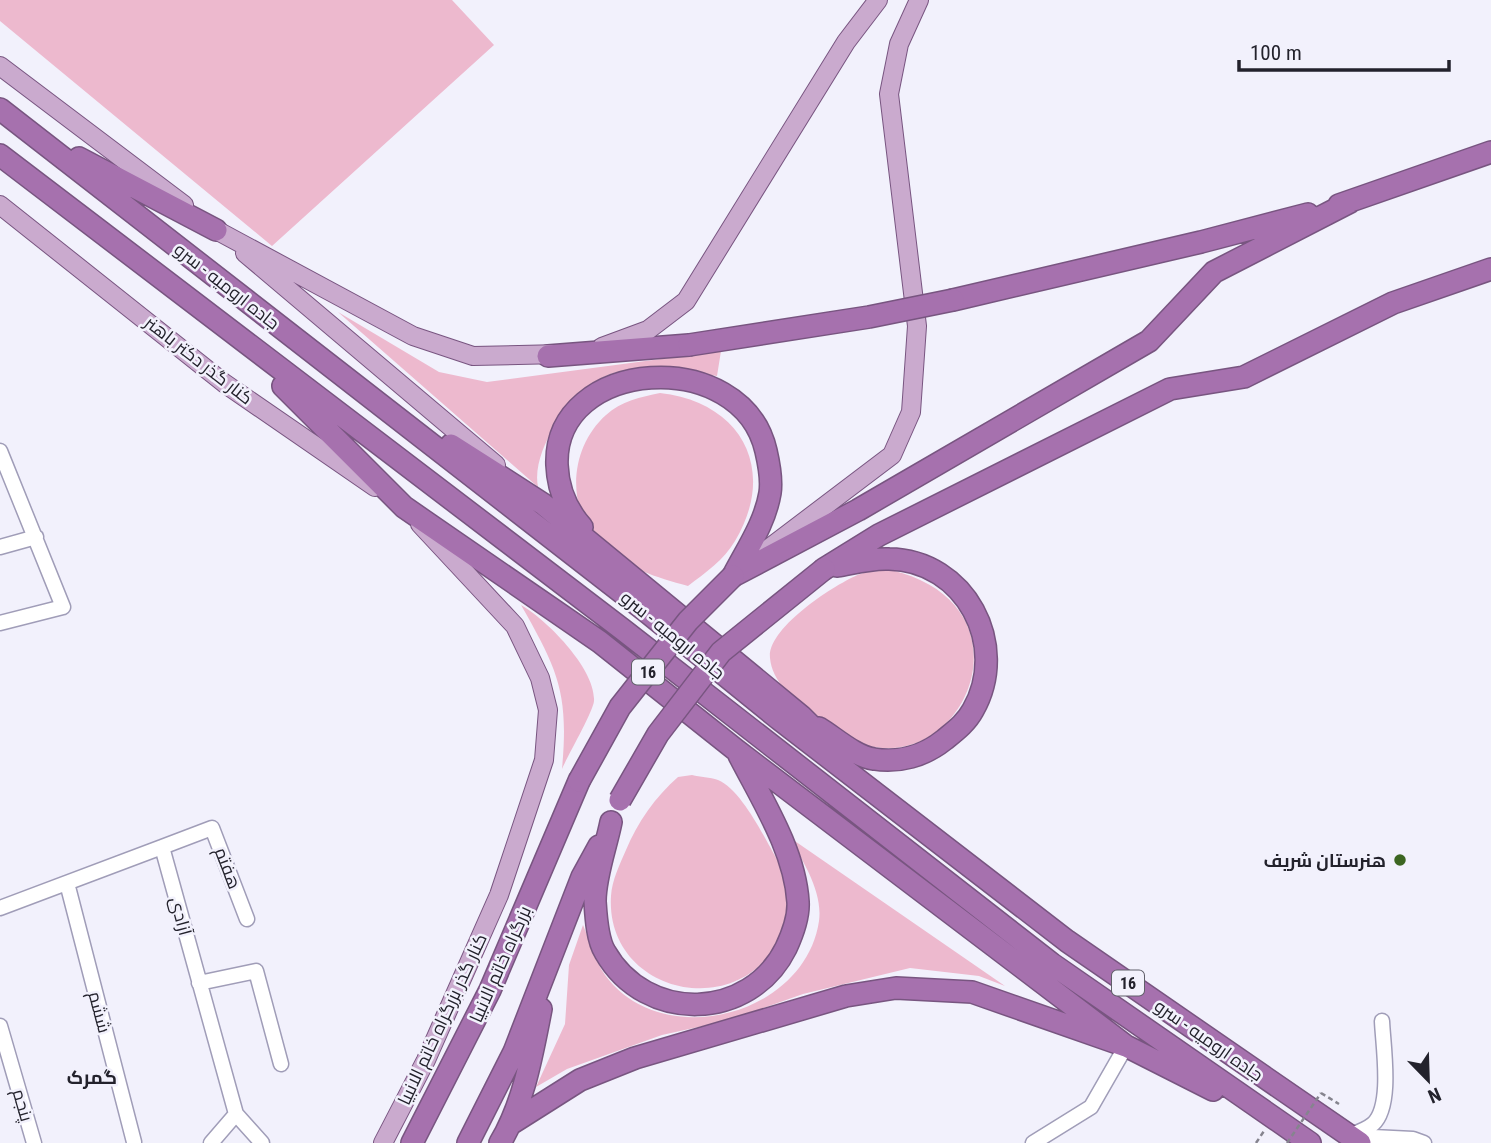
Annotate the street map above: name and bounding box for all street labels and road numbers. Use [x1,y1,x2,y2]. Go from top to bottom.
street label: جاده ارومیه - سرو [170,238,284,334]
street label: کنار گذر دکتر باهنر [139,311,257,409]
street label: جاده ارومیه - سرو [616,587,729,684]
road number: 16 [632,660,664,684]
street label: هفتم [209,844,246,893]
street label: آزادی [165,894,196,938]
street label: بزرگراه خاتم الانبیا [465,903,537,1026]
street label: کنار گذر بزرگراه خاتم الانبیا [393,930,493,1109]
road number: 16 [1112,970,1144,995]
street label: ششم [82,989,116,1036]
street label: جاده ارومیه - سرو [1150,995,1267,1086]
street label: پنجم [6,1086,38,1124]

